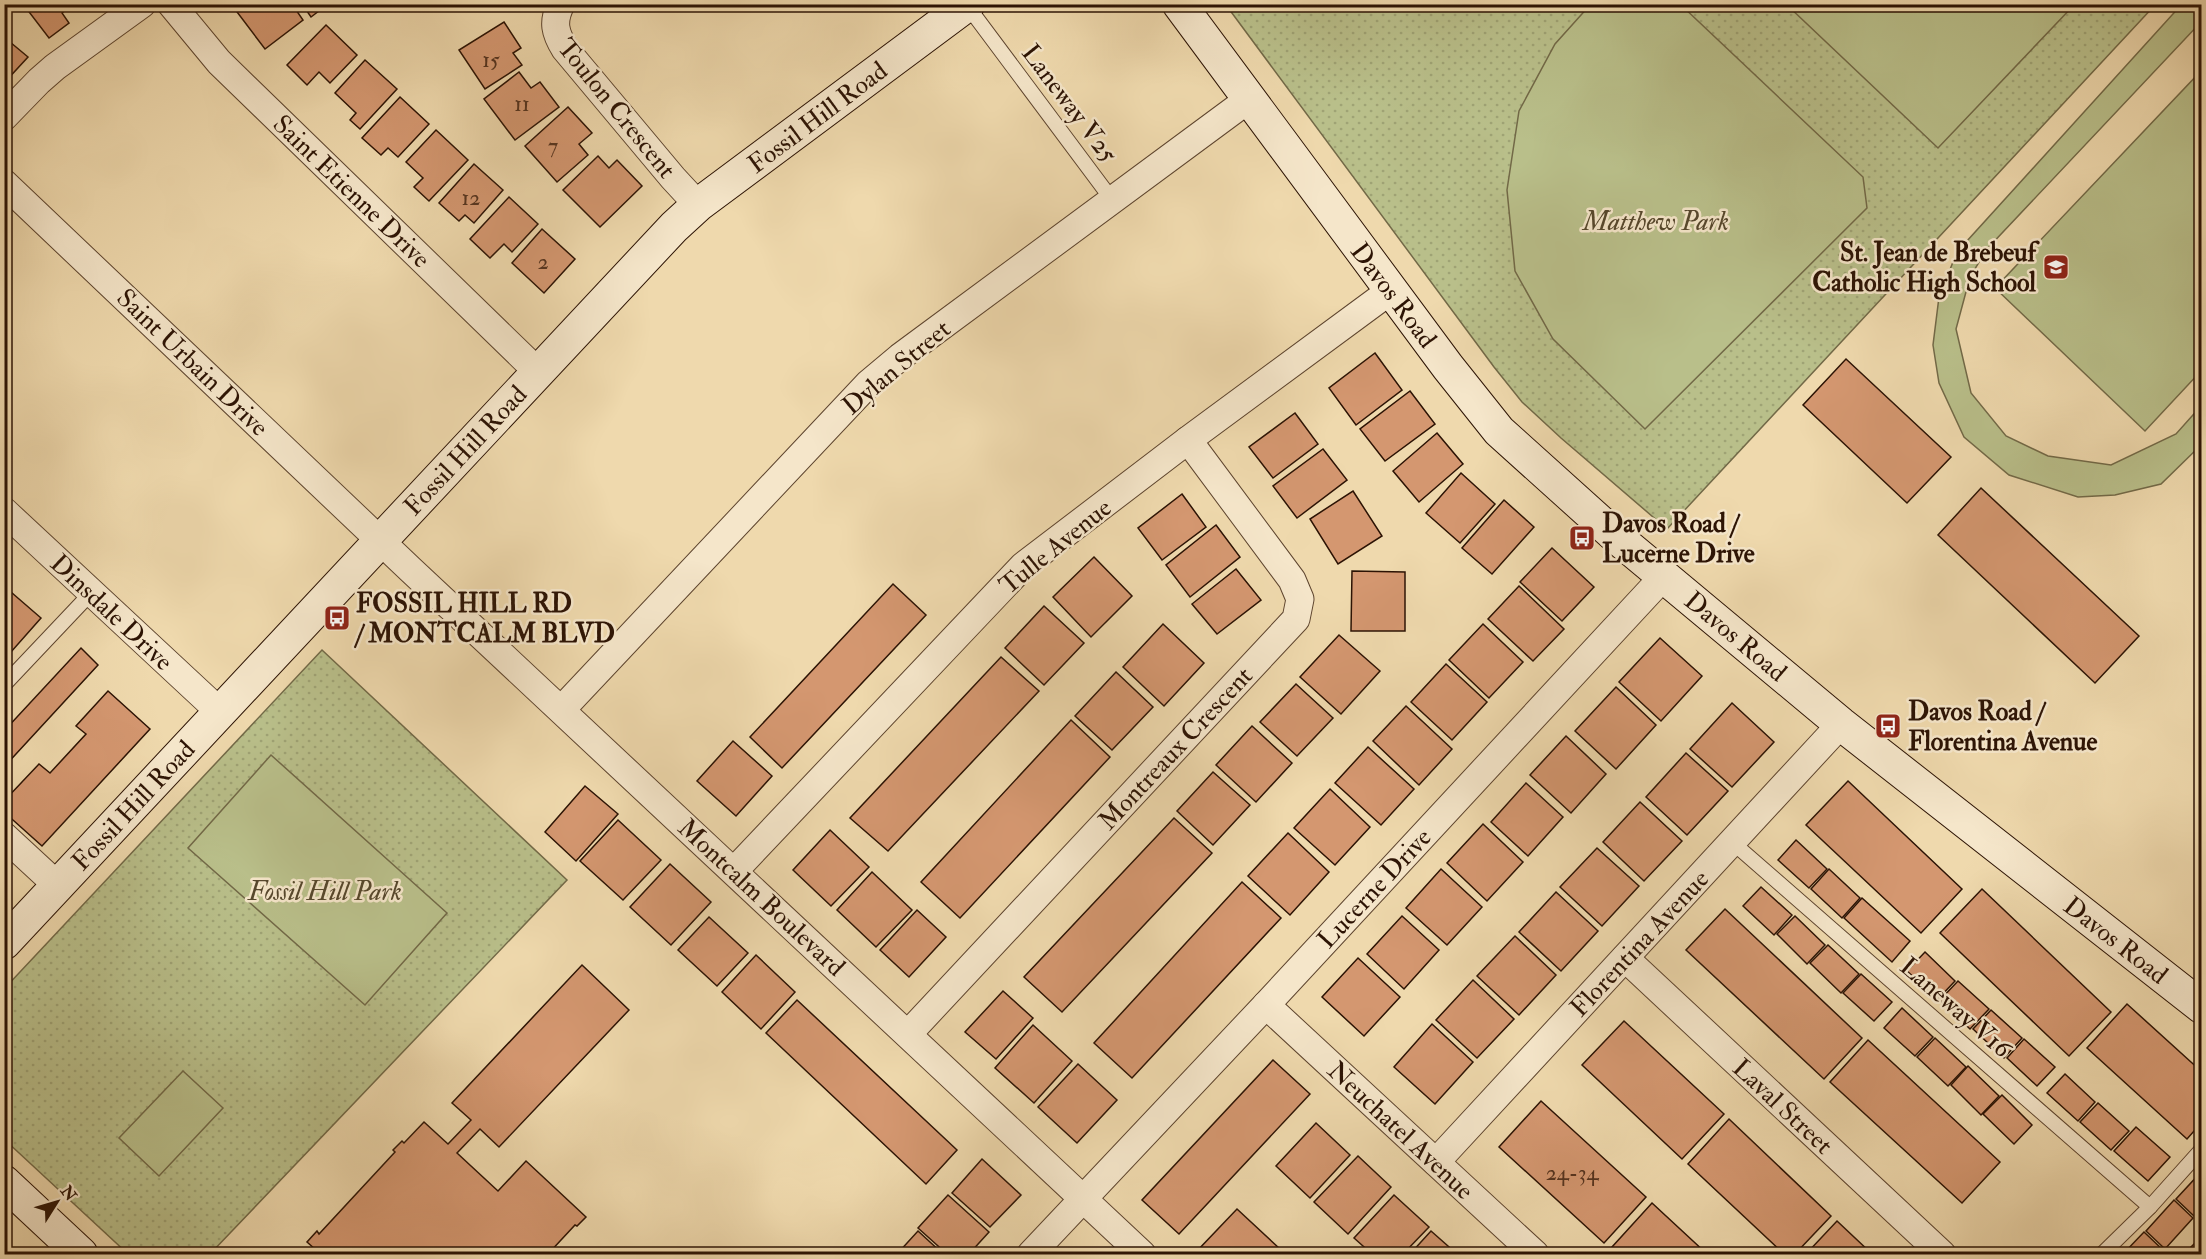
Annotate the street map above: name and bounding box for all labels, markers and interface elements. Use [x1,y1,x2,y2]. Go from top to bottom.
street label: Toulon Crescent [550,32,682,185]
street label: Laneway V25 [1014,38,1124,170]
house number: 15 [482,46,500,74]
street label: Fossil Hill Road [742,55,894,181]
house number: 11 [514,90,530,118]
street label: Saint Etienne Drive [266,108,437,275]
house number: 7 [548,132,558,160]
house number: 12 [461,184,481,212]
park label: Matthew Park [1581,206,1729,238]
street label: Davos Road [1343,237,1443,355]
place label: St. Jean de Brebeuf Catholic High School [1812,237,2041,300]
house number: 2 [537,248,549,276]
school or university icon: St. Jean de Brebeuf Catholic High School [2041,252,2071,282]
street label: Saint Urbain Drive [110,282,275,443]
street label: Dylan Street [836,313,957,422]
street label: Fossil Hill Road [397,379,534,522]
street label: Tulle Avenue [993,492,1118,602]
place label: Davos Road / Lucerne Drive [1602,508,1755,570]
bus stop icon: Davos Road / Lucerne Drive [1567,523,1597,553]
street label: Dinsdale Drive [43,548,179,678]
street label: Davos Road [1678,585,1793,689]
place label: FOSSIL HILL RD / MONTCALM BLVD [353,588,615,650]
bus stop icon: FOSSIL HILL RD / MONTCALM BLVD [322,603,352,633]
street label: Montreaux Crescent [1092,660,1260,837]
place label: Davos Road / Florentina Avenue [1908,696,2097,758]
bus stop icon: Davos Road / Florentina Avenue [1873,711,1903,741]
street label: Fossil Hill Road [65,734,202,877]
street label: Montcalm Boulevard [671,812,852,984]
street label: Lucerne Drive [1311,822,1439,955]
street label: Florentina Avenue [1563,863,1716,1024]
park label: Fossil Hill Park [246,876,402,908]
street label: Davos Road [2057,890,2174,992]
street label: Laneway V16 [1893,951,2019,1066]
street label: Laval Street [1725,1052,1839,1161]
street label: Neuchatel Avenue [1320,1055,1480,1207]
house number: 24-34 [1546,1159,1599,1187]
north arrow [27,1172,87,1232]
text: N [55,1181,81,1206]

